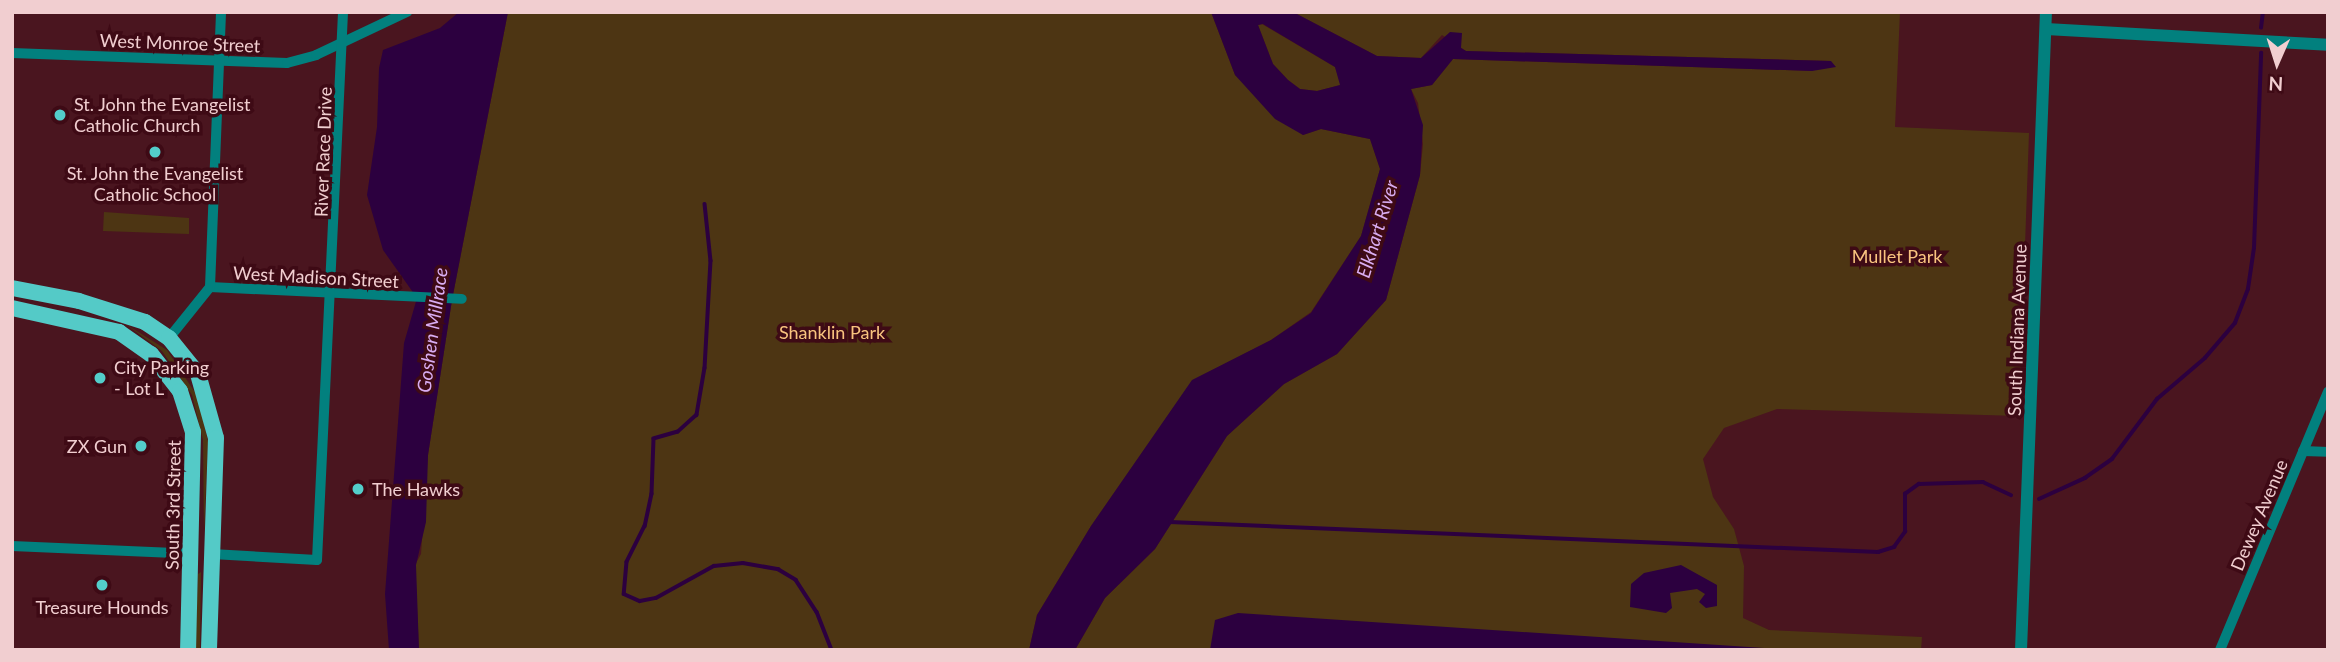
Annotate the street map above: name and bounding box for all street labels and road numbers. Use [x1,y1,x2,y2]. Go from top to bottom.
street label: West Monroe Street [99,29,261,57]
street label: River Race Drive [310,86,336,218]
street label: South Indiana Avenue [2003,243,2031,417]
street label: West Madison Street [233,262,399,292]
street label: South 3rd Street [161,440,185,570]
street label: Dewey Avenue [2226,456,2292,574]

